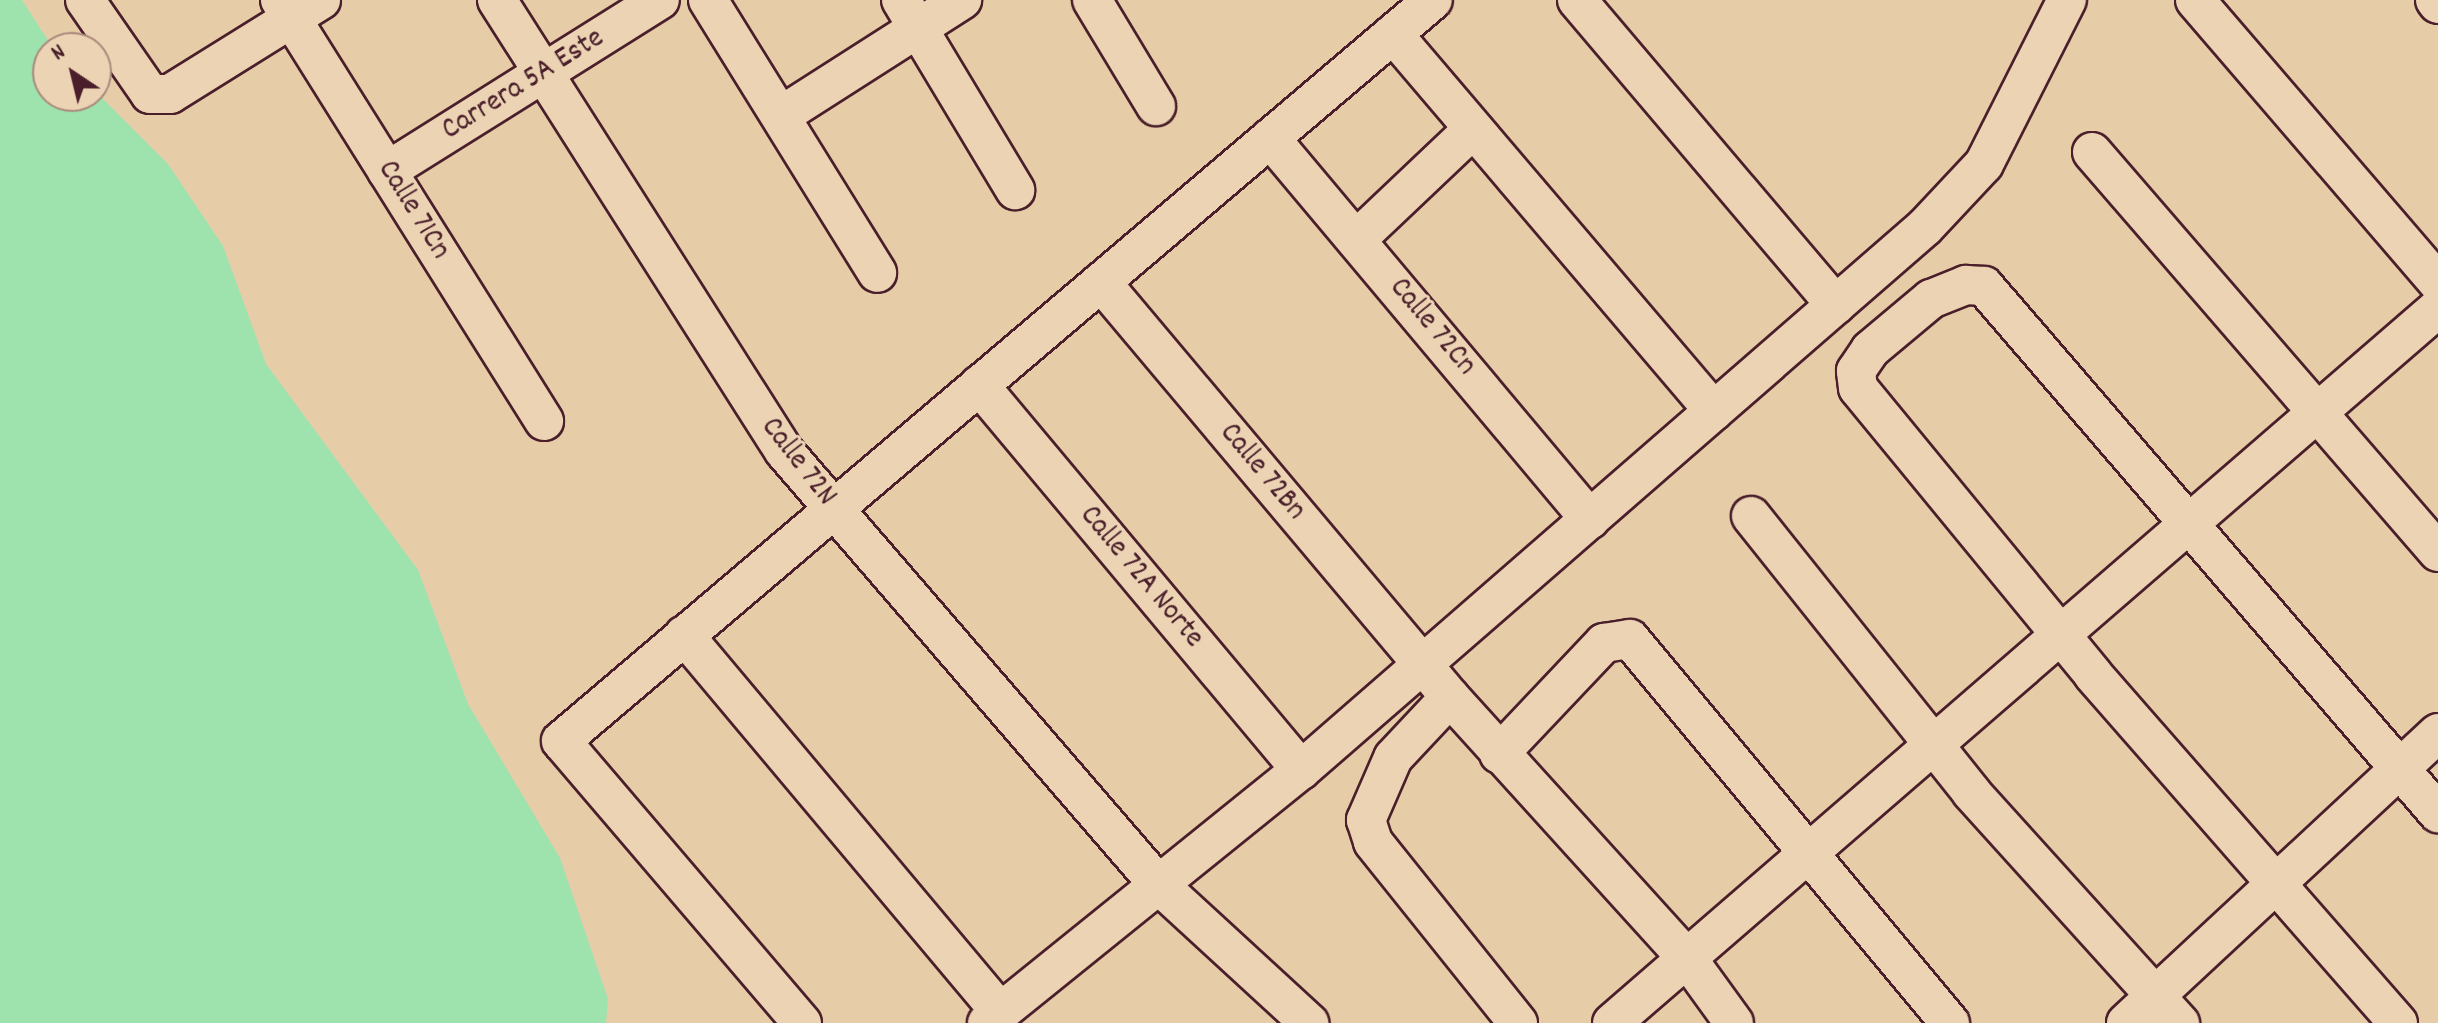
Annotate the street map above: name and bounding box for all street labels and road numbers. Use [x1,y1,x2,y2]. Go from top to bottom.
street label: Carrera 5A Este [436,22,612,150]
street label: Calle 71Cn [368,155,456,267]
street label: Calle 72Cn [1380,272,1482,384]
street label: Calle 72N [751,411,843,515]
street label: Calle 72Bn [1210,417,1312,529]
street label: Calle 72A Norte [1070,500,1210,656]

